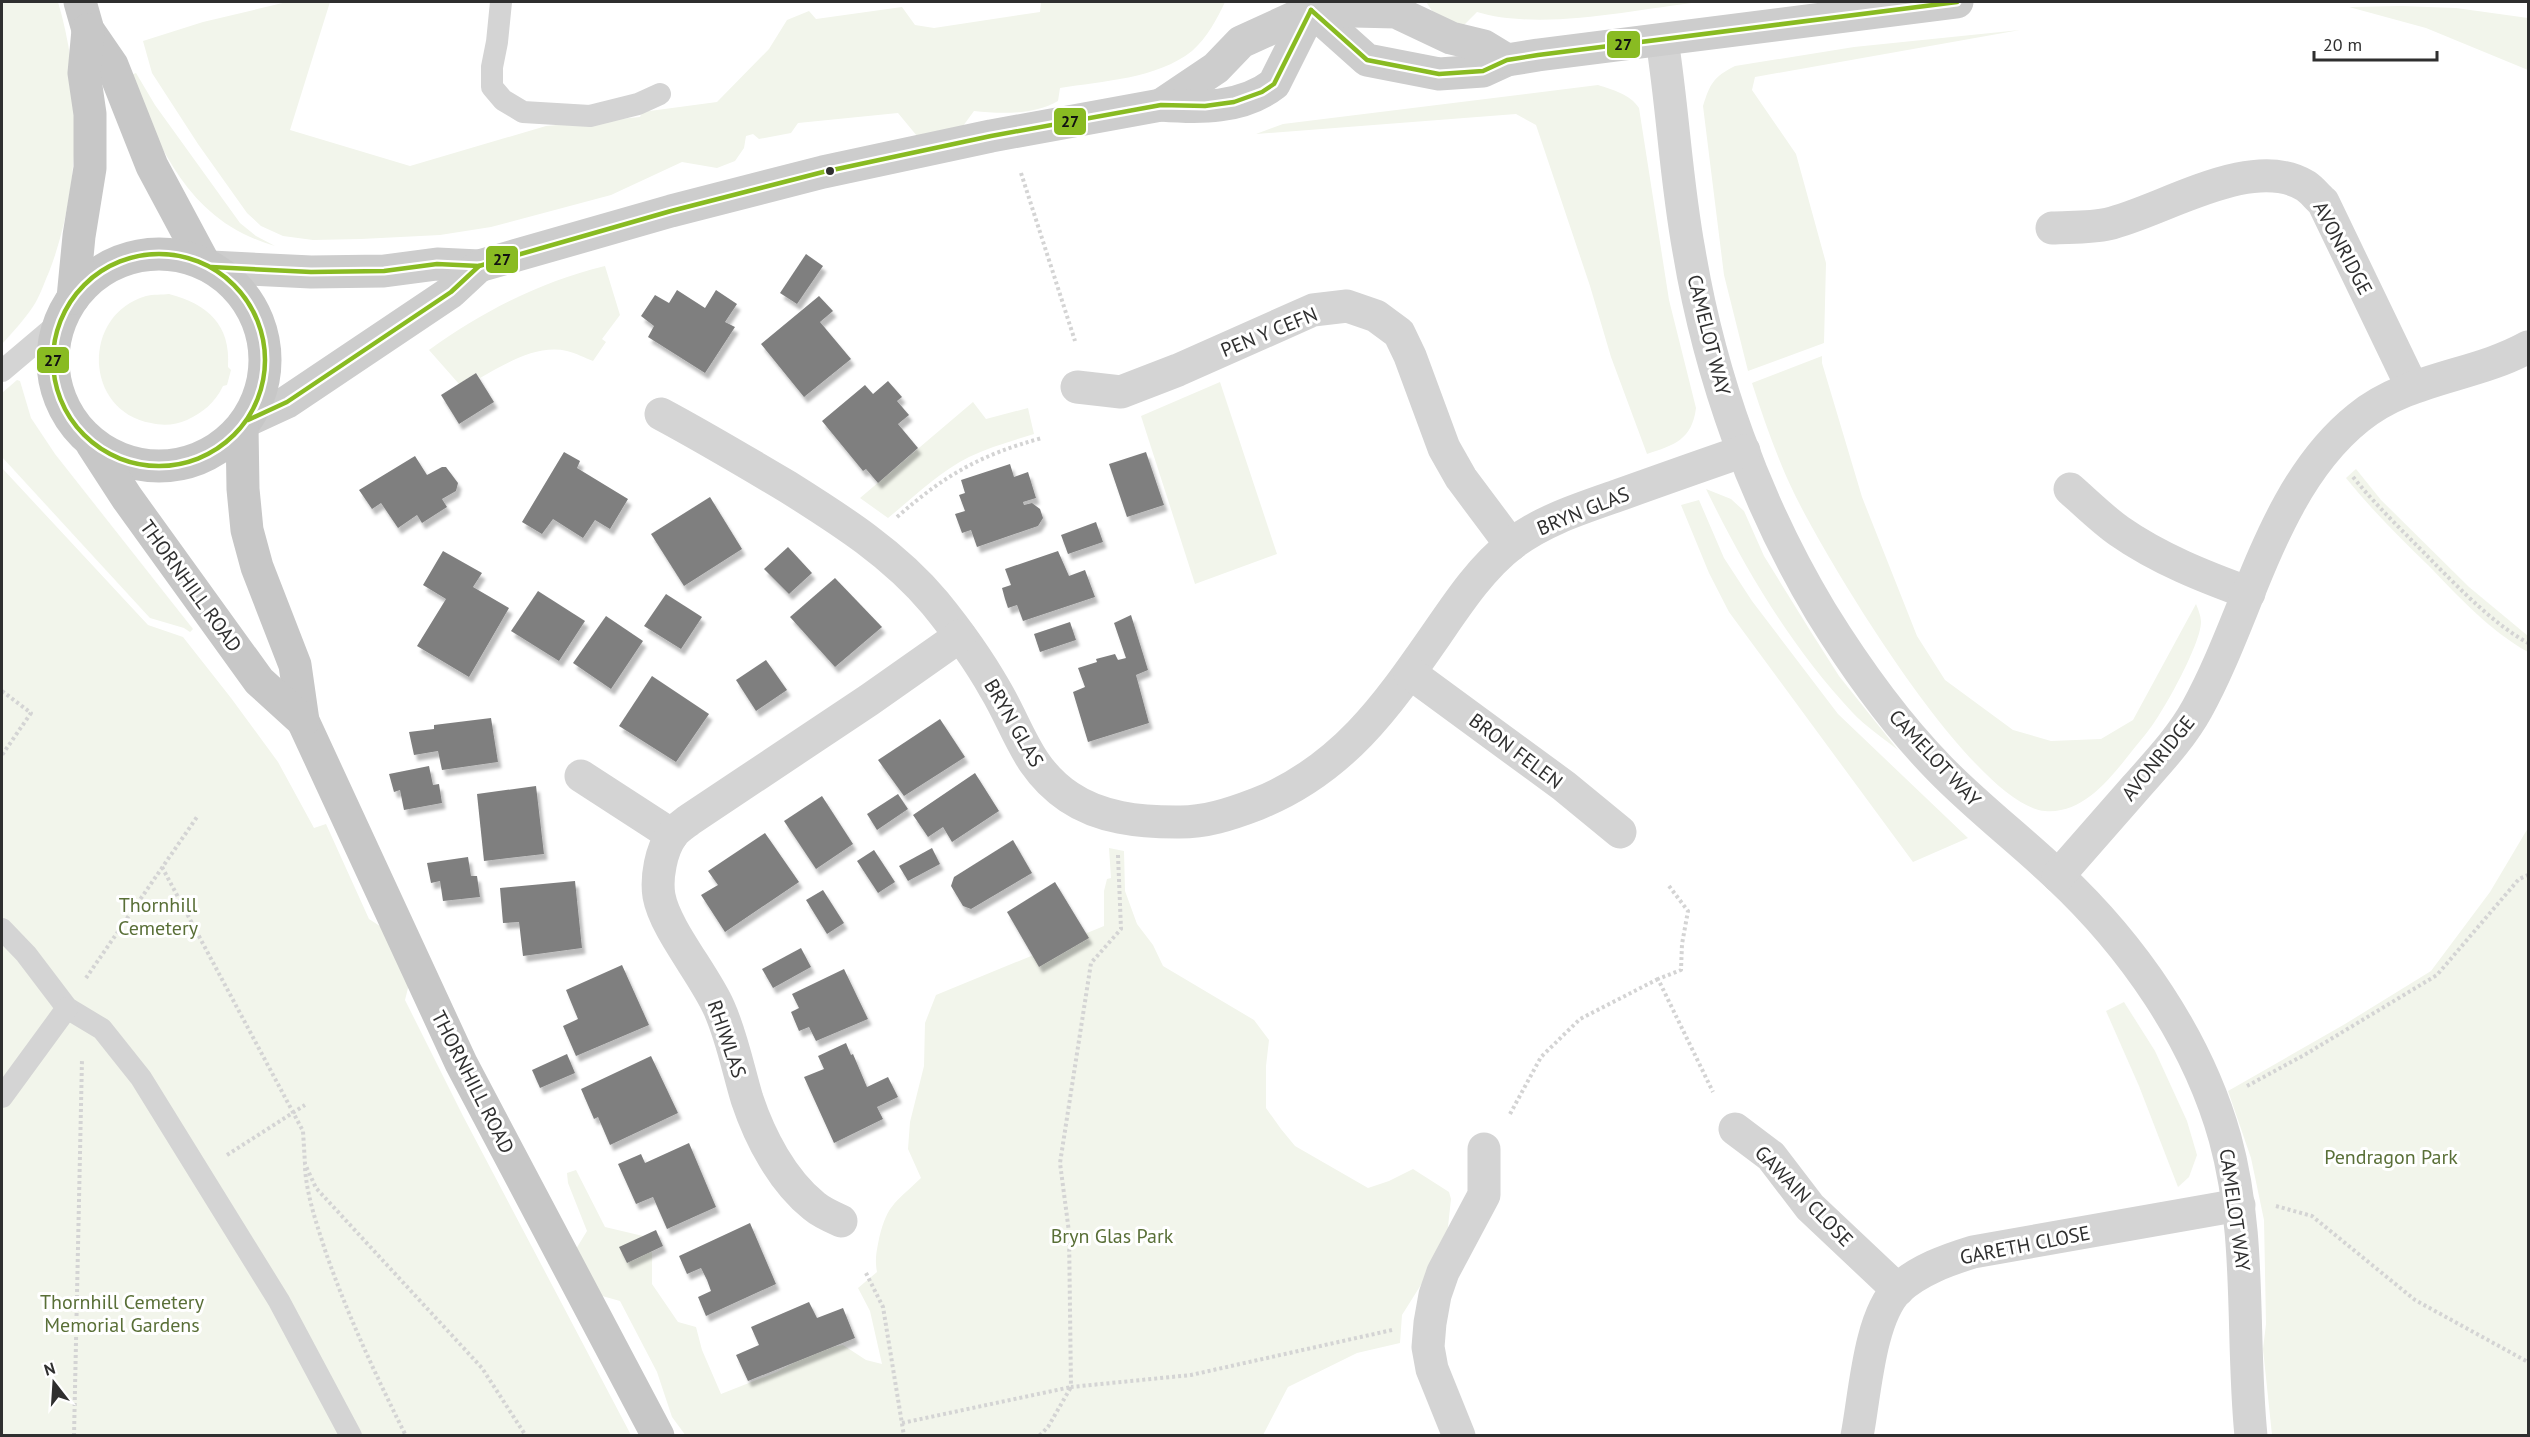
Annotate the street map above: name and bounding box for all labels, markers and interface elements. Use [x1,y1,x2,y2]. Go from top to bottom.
scale bar [2314,24,2437,62]
line badge: 27 [1606,30,1641,59]
text: 20 m [2323,33,2362,56]
text: 27 [1614,34,1632,54]
line badge: 27 [1053,107,1087,136]
text: 27 [1061,111,1079,131]
unlabelled marker [824,165,836,177]
street label: AVONRIDGE [2307,197,2379,299]
line badge: 27 [485,245,519,274]
text: 27 [493,249,511,269]
street label: CAMELOT WAY [1681,272,1737,399]
street label: PEN Y CEFN [1217,301,1321,363]
line badge: 27 [36,346,70,374]
text: 27 [44,350,62,370]
street label: BRYN GLAS [1533,481,1633,541]
street label: THORNHILL ROAD [134,515,248,657]
street label: BRYN GLAS [978,674,1050,772]
street label: CAMELOT WAY [1883,704,1987,813]
street label: BRON FELEN [1464,707,1568,795]
street label: AVONRIDGE [2116,710,2200,806]
park label: Thornhill Cemetery [118,892,199,941]
street label: RHIWLAS [702,997,752,1081]
street label: THORNHILL ROAD [426,1006,520,1158]
street label: GAWAIN CLOSE [1749,1140,1859,1252]
park label: Pendragon Park [2324,1144,2458,1170]
street label: CAMELOT WAY [2214,1147,2257,1274]
street label: GARETH CLOSE [1958,1220,2092,1270]
park label: Bryn Glas Park [1051,1223,1174,1249]
park label: Thornhill Cemetery Memorial Gardens [40,1289,205,1338]
north arrow [24,1353,84,1413]
text: N [42,1358,58,1380]

